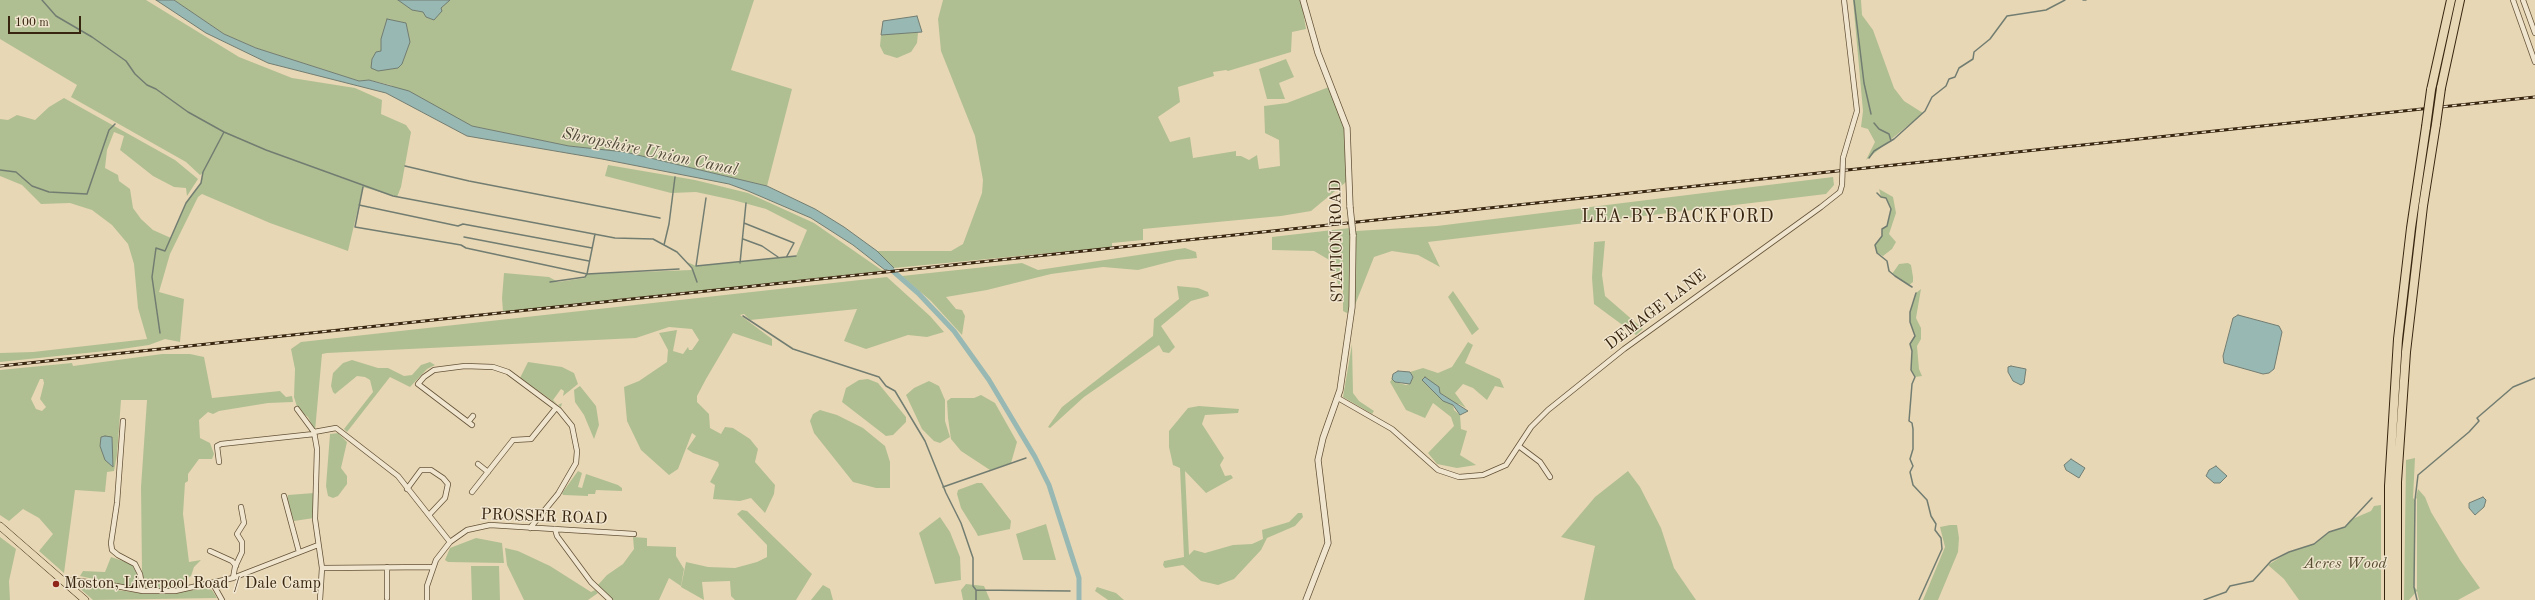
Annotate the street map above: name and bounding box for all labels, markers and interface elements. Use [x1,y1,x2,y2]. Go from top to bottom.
scale bar [10,8,83,34]
text: 100 m [15,17,49,29]
water label: Shropshire Union Canal [560,123,740,181]
street label: STATION ROAD [1326,179,1348,303]
district label: LEA-BY-BACKFORD [1581,206,1775,228]
street label: DEMAGE LANE [1602,266,1710,354]
street label: PROSSER ROAD [480,505,608,529]
park label: Acres Wood [2303,554,2387,574]
place label: Moston, Liverpool Road / Dale Camp [64,574,321,594]
marker: Moston, Liverpool Road / Dale Camp [51,579,61,589]

